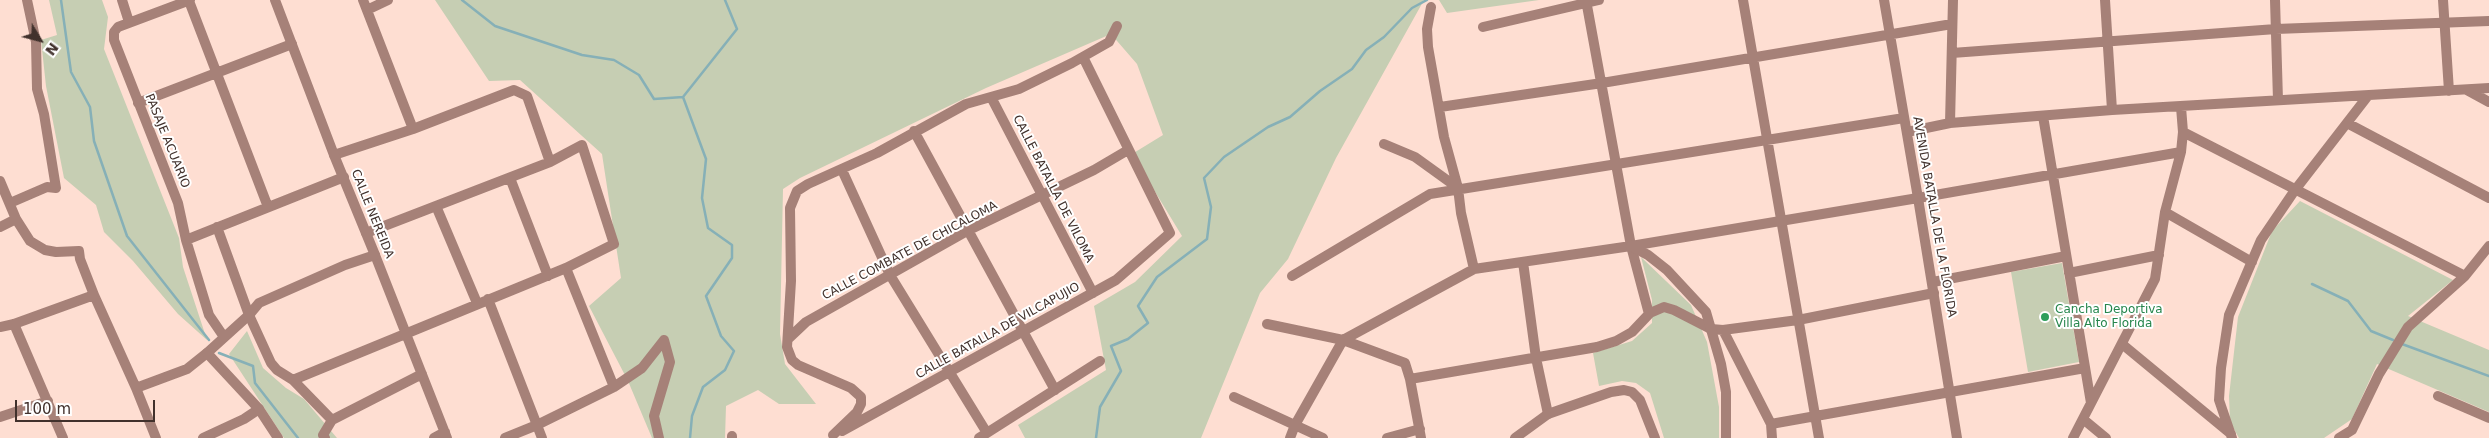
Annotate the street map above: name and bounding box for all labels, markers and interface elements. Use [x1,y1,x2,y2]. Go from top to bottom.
north arrow [15,15,65,65]
text: N [42,40,62,59]
street label: PASAJE ACUARIO [142,92,192,190]
street label: CALLE BATALLA DE VILOMA [1009,113,1097,265]
street label: AVENIDA BATALLA DE LA FLORIDA [1909,115,1959,319]
street label: CALLE NEREIDA [348,167,396,261]
street label: CALLE COMBATE DE CHICALOMA [820,199,1000,303]
street label: CALLE BATALLA DE VILCAPUJIO [913,280,1083,382]
place label: Cancha Deportiva Villa Alto Florida [2055,303,2163,331]
marker: Cancha Deportiva Villa Alto Florida [2039,311,2051,323]
scale bar [18,390,158,422]
text: 100 m [23,400,71,418]

